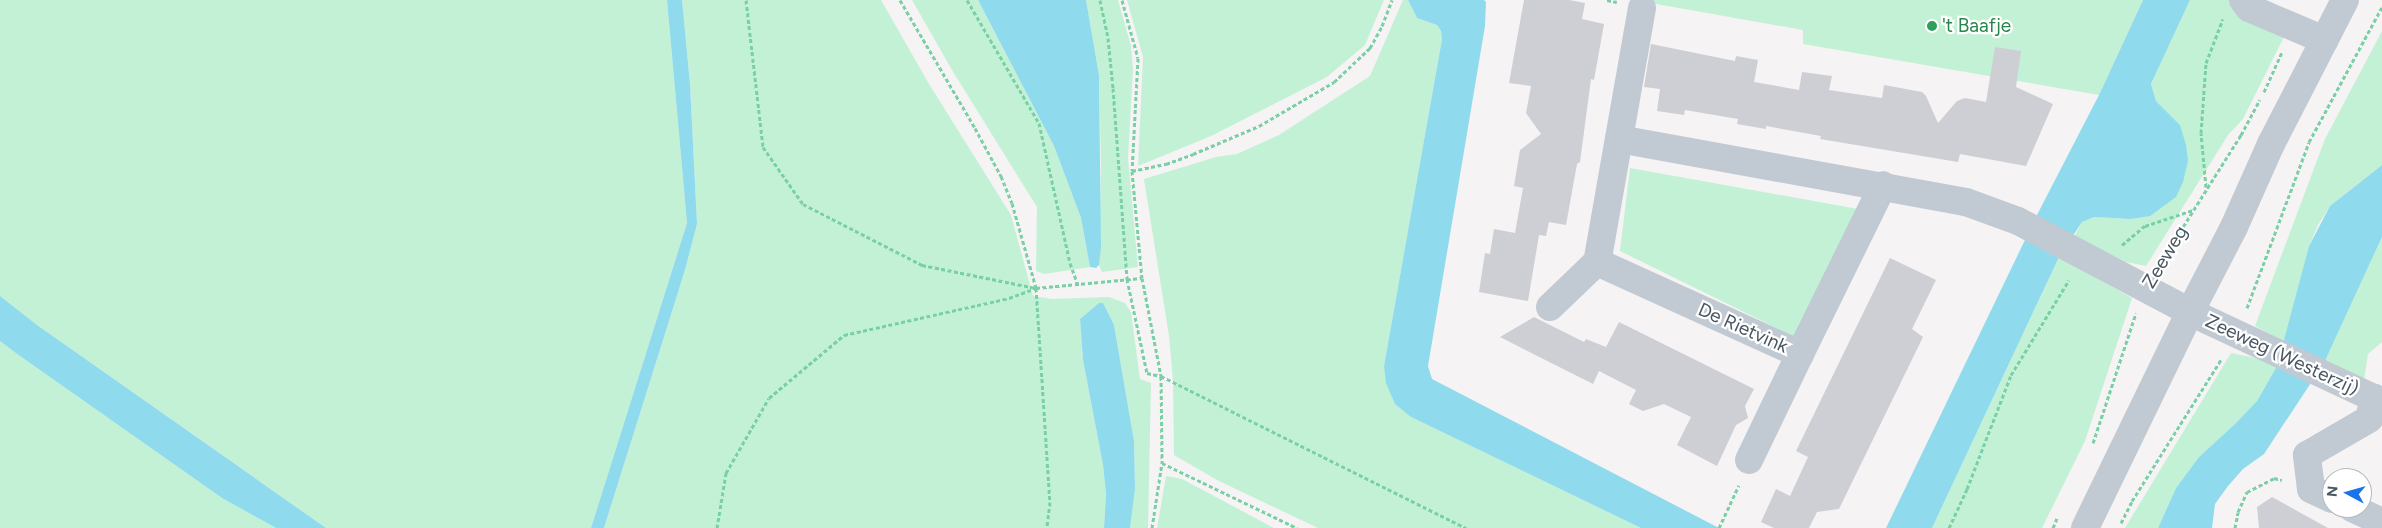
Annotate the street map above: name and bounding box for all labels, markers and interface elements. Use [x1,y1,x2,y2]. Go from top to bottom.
place label: 't Baafje [1942,15,2011,37]
marker: 't Baafje [1926,20,1938,32]
street label: Zeeweg [2137,222,2193,292]
street label: De Rietvink [1694,298,1792,358]
street label: Zeeweg (Westerzij) [2202,310,2362,400]
north arrow [2322,468,2372,518]
text: N [2324,485,2342,498]

